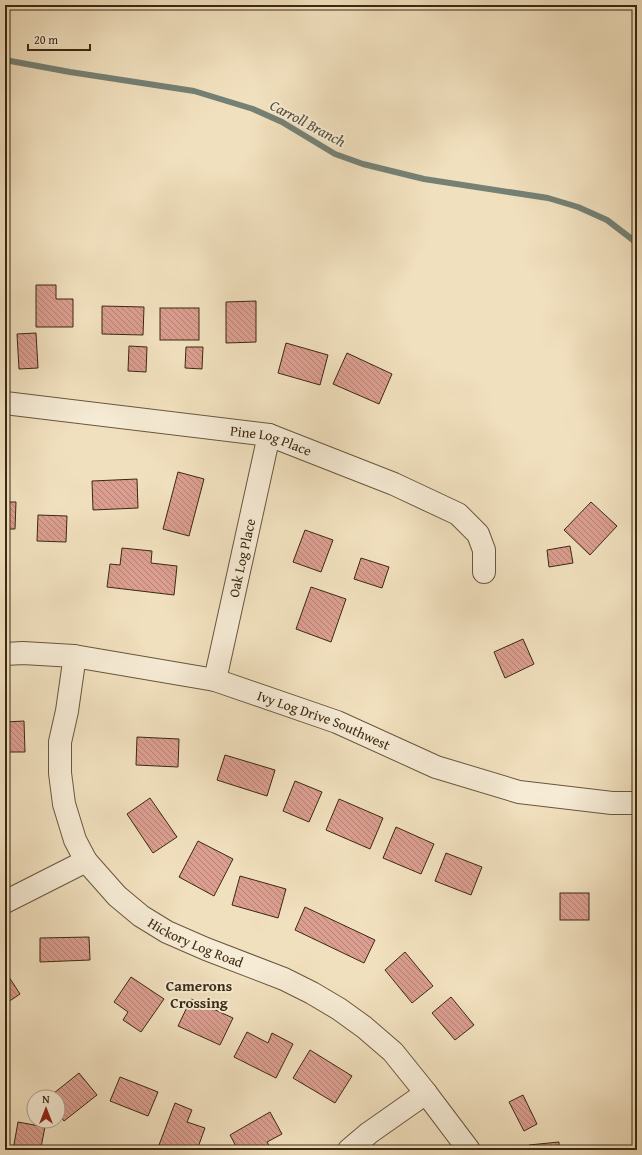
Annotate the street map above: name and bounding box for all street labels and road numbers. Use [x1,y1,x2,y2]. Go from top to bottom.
street label: Pine Log Place [229,420,315,461]
street label: Oak Log Place [223,516,260,599]
street label: Ivy Log Drive Southwest [255,685,393,755]
street label: Hickory Log Road [144,913,247,973]

